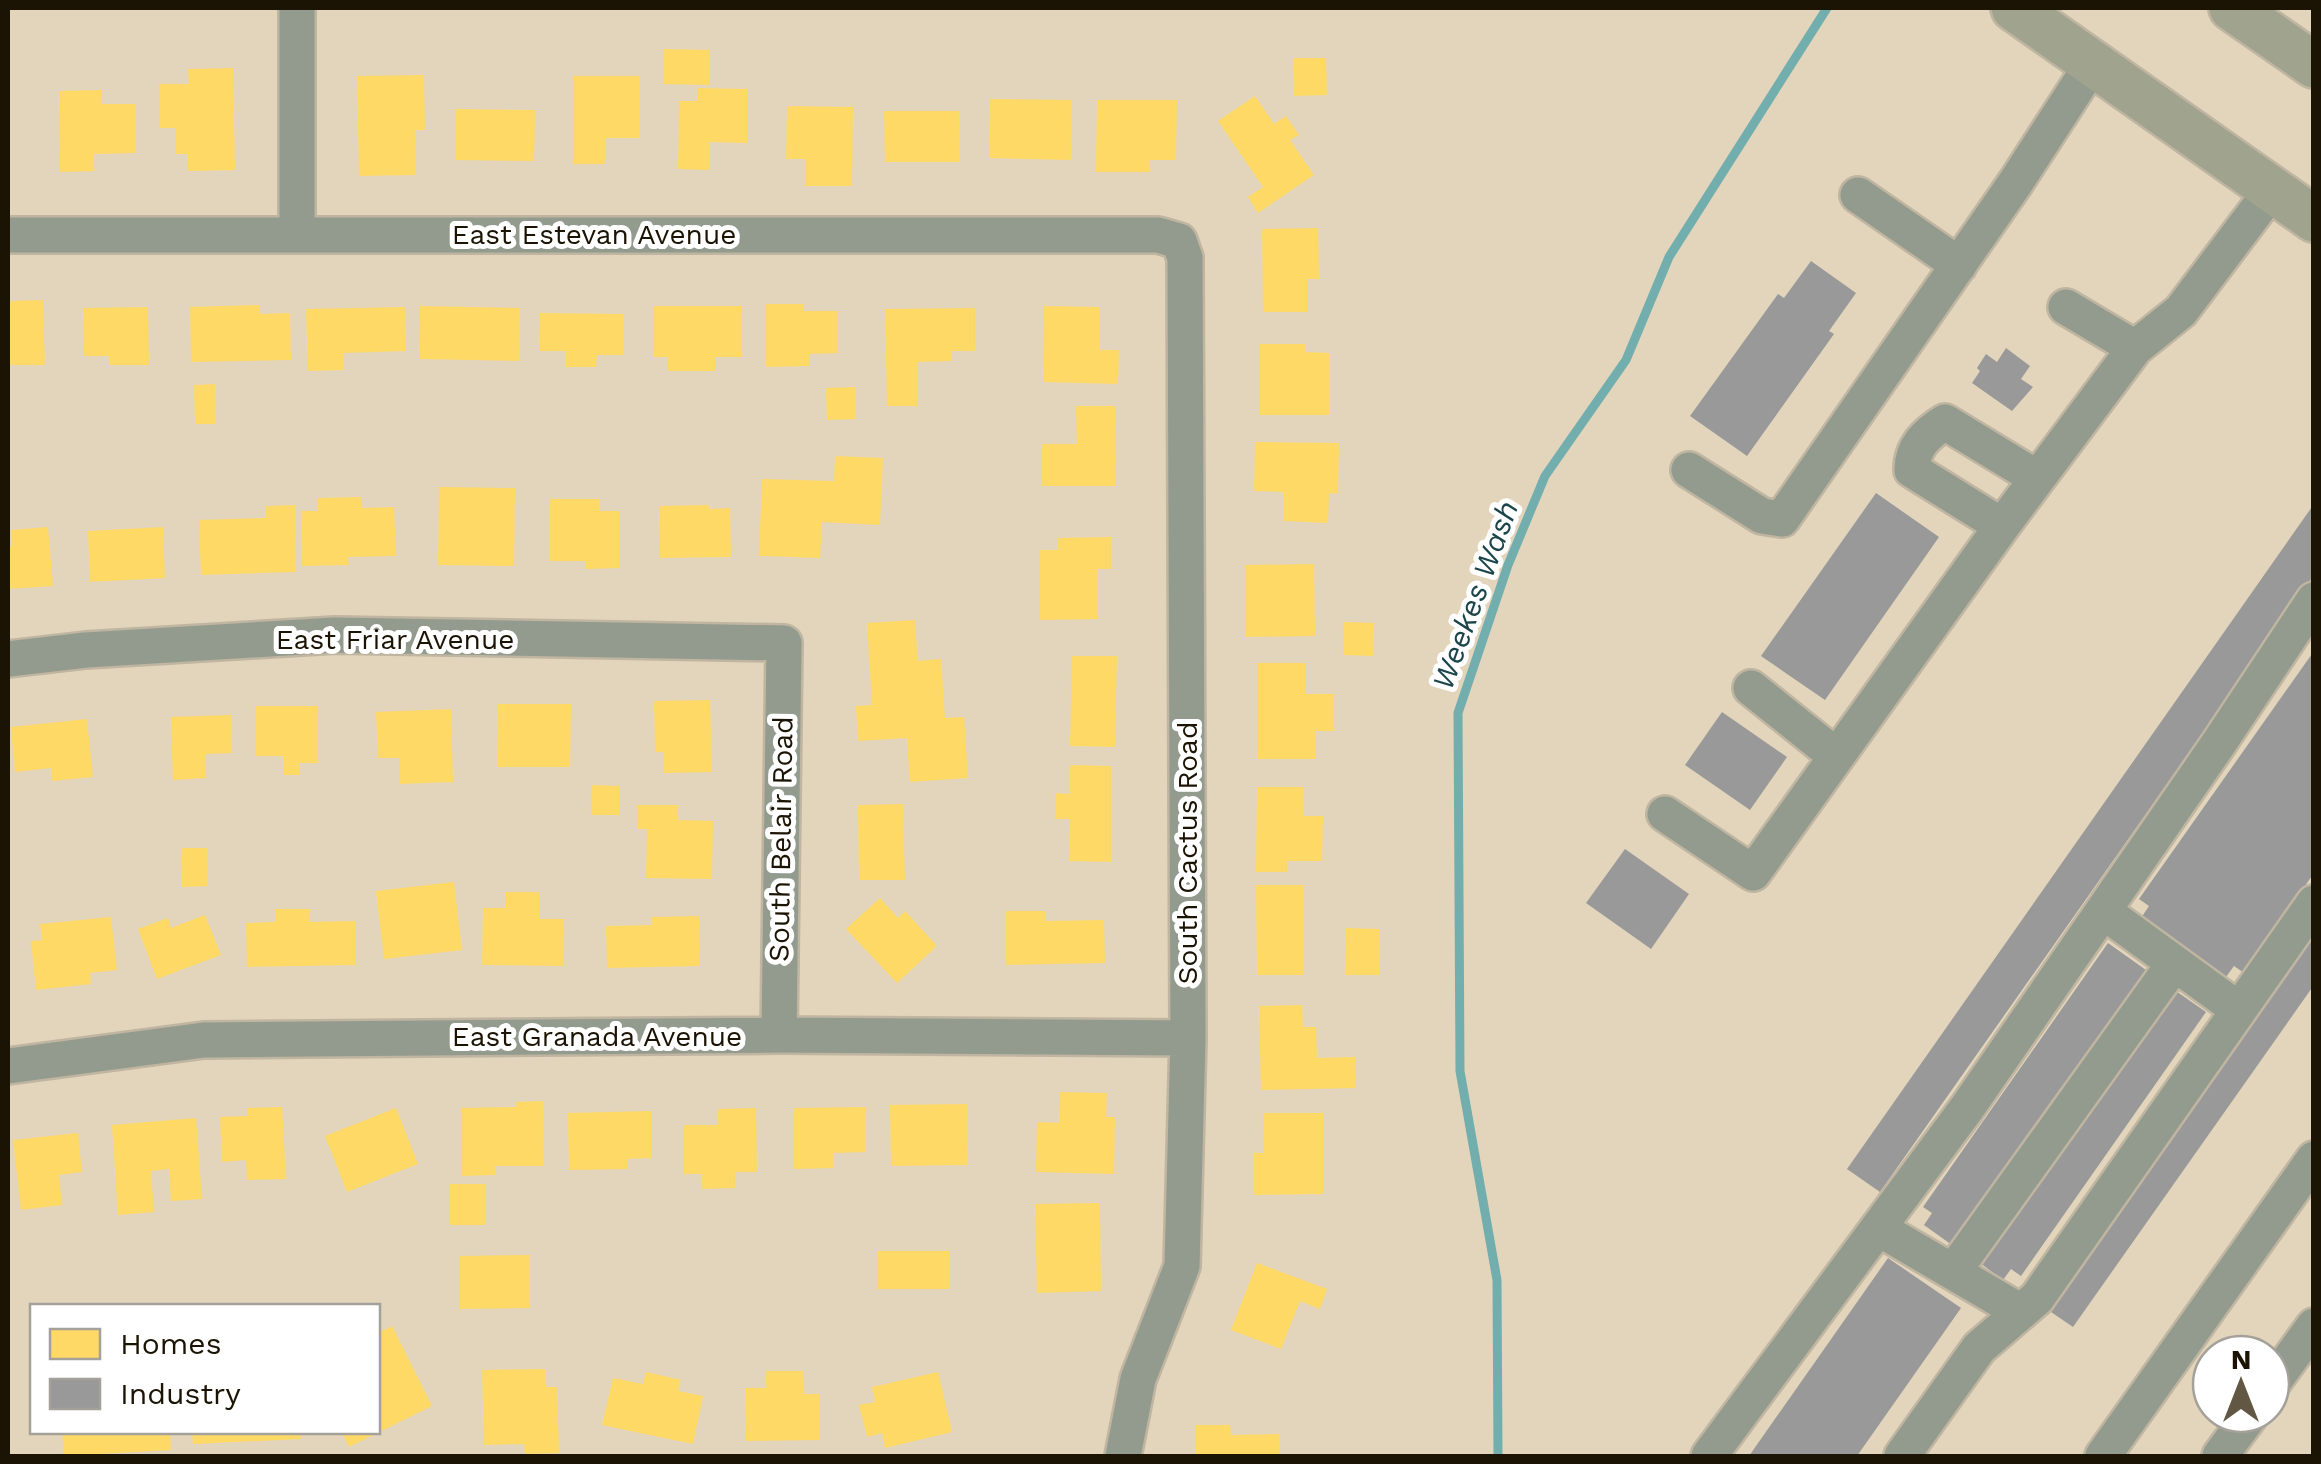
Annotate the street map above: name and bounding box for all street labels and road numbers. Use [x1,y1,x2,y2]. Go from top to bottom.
street label: East Estevan Avenue [452,218,736,251]
street label: East Friar Avenue [276,623,514,656]
street label: South Belair Road [762,716,800,962]
street label: South Cactus Road [1171,721,1204,985]
street label: East Granada Avenue [452,1020,742,1053]

